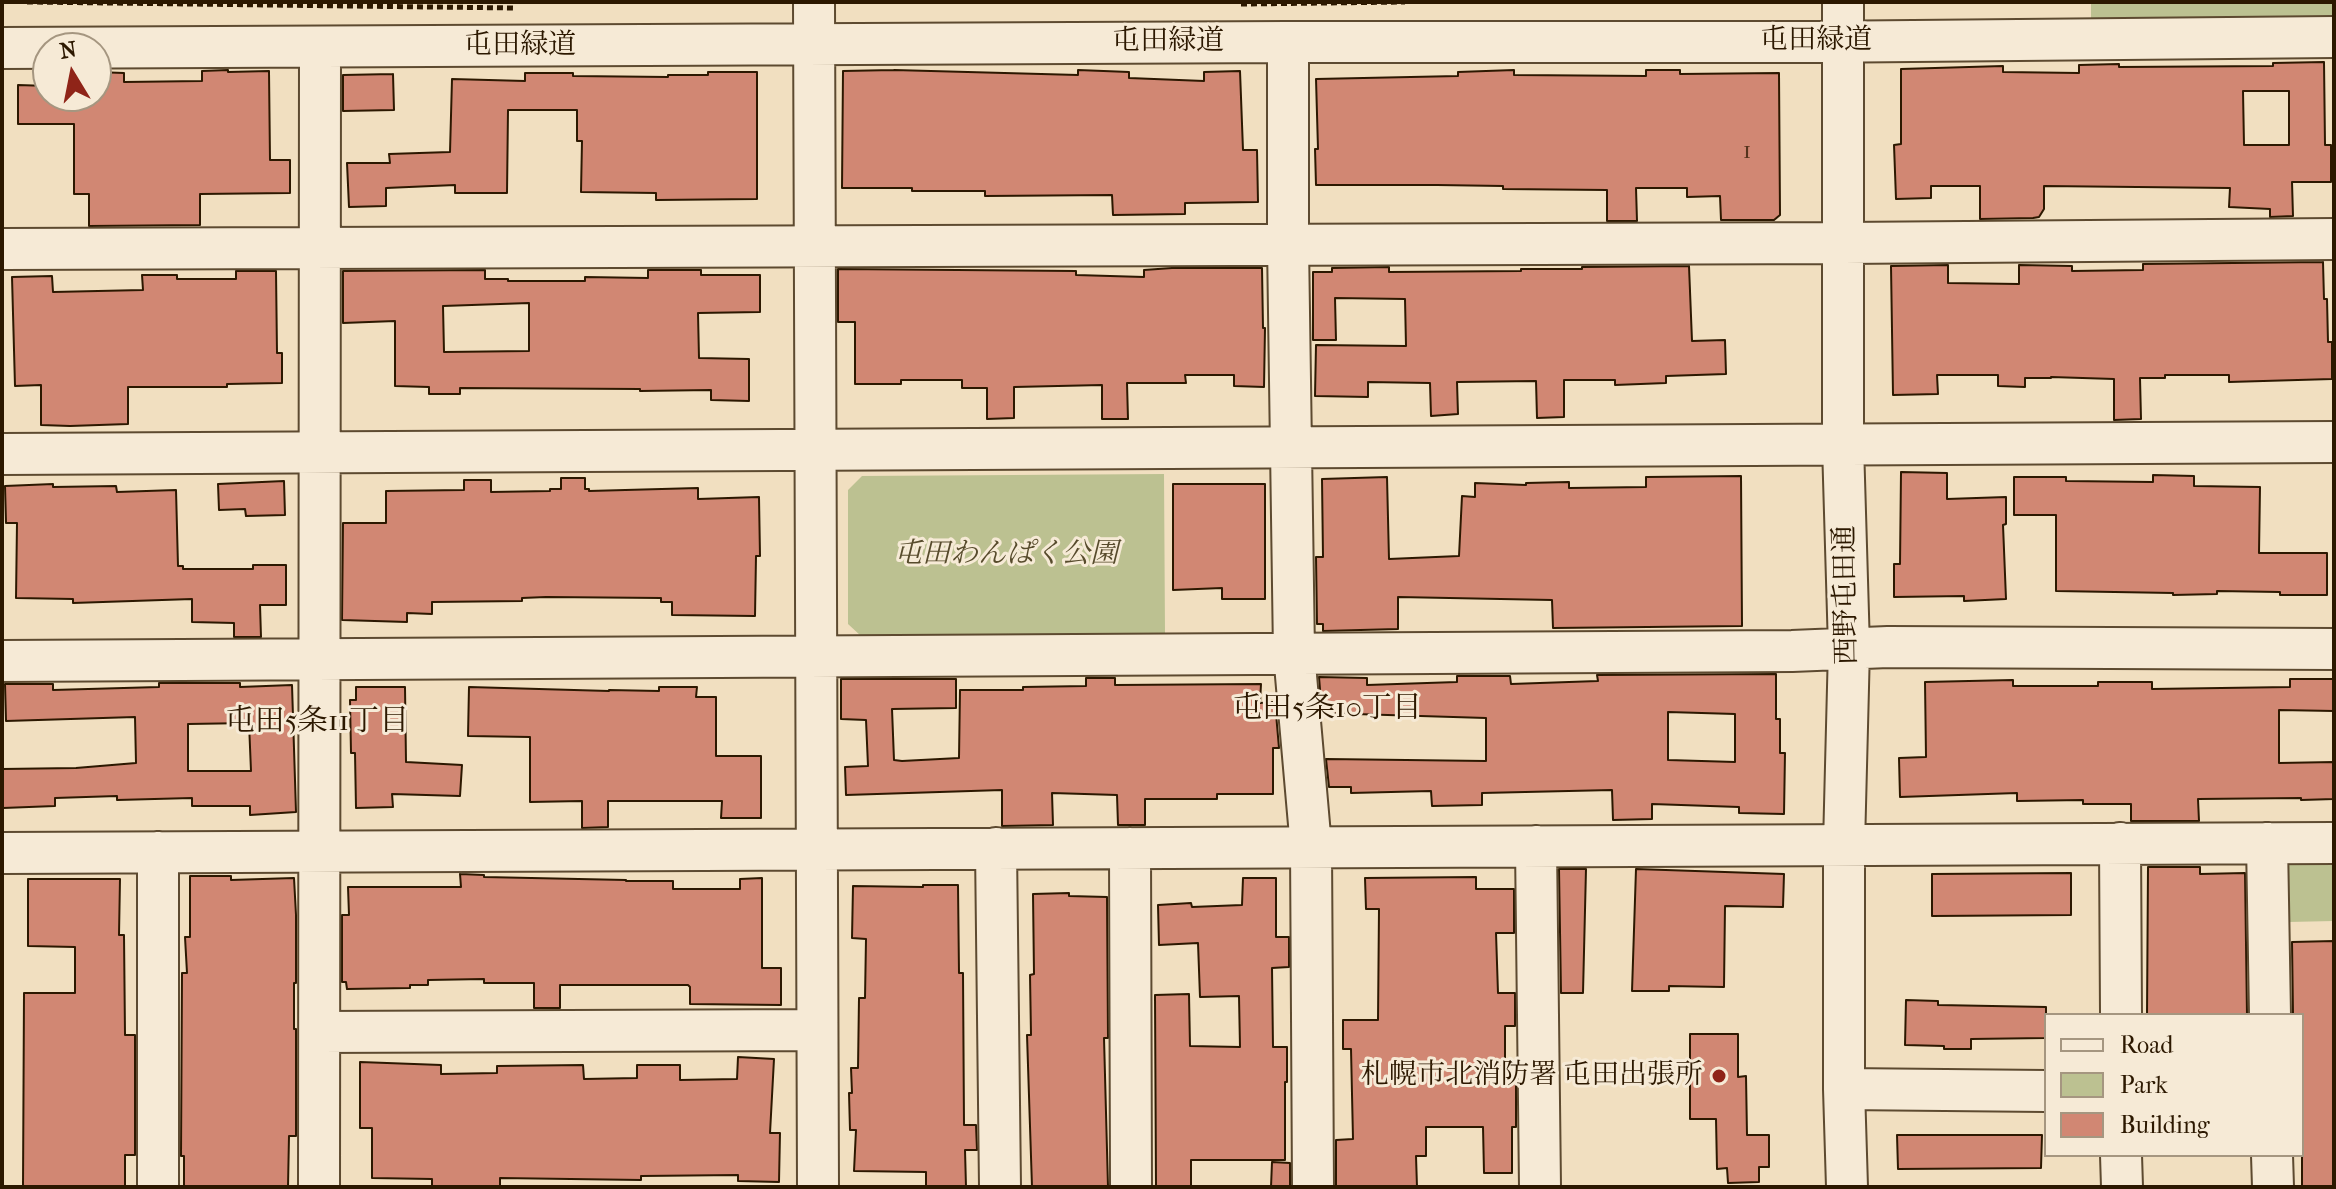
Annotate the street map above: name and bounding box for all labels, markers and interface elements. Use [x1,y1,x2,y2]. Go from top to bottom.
street label: 屯田緑道 [1760,24,1872,58]
street label: 屯田緑道 [1112,25,1224,59]
street label: 屯田緑道 [464,29,576,63]
north arrow [32,32,112,112]
text: N [58,36,79,65]
house number: 1 [1743,138,1751,166]
street label: 西野屯田通 [1829,525,1865,665]
park label: 屯田わんぱく公園 [894,538,1118,572]
district label: 屯田5条10丁目 [1232,692,1422,728]
district label: 屯田5条11丁目 [225,705,409,741]
legend [2044,1013,2304,1157]
text: Road [2120,1031,2173,1059]
place label: 札幌市北消防署 屯田出張所 [1361,1059,1703,1093]
marker: 札幌市北消防署 屯田出張所 [1710,1067,1728,1085]
text: Park [2120,1071,2168,1099]
text: Building [2120,1111,2210,1139]

